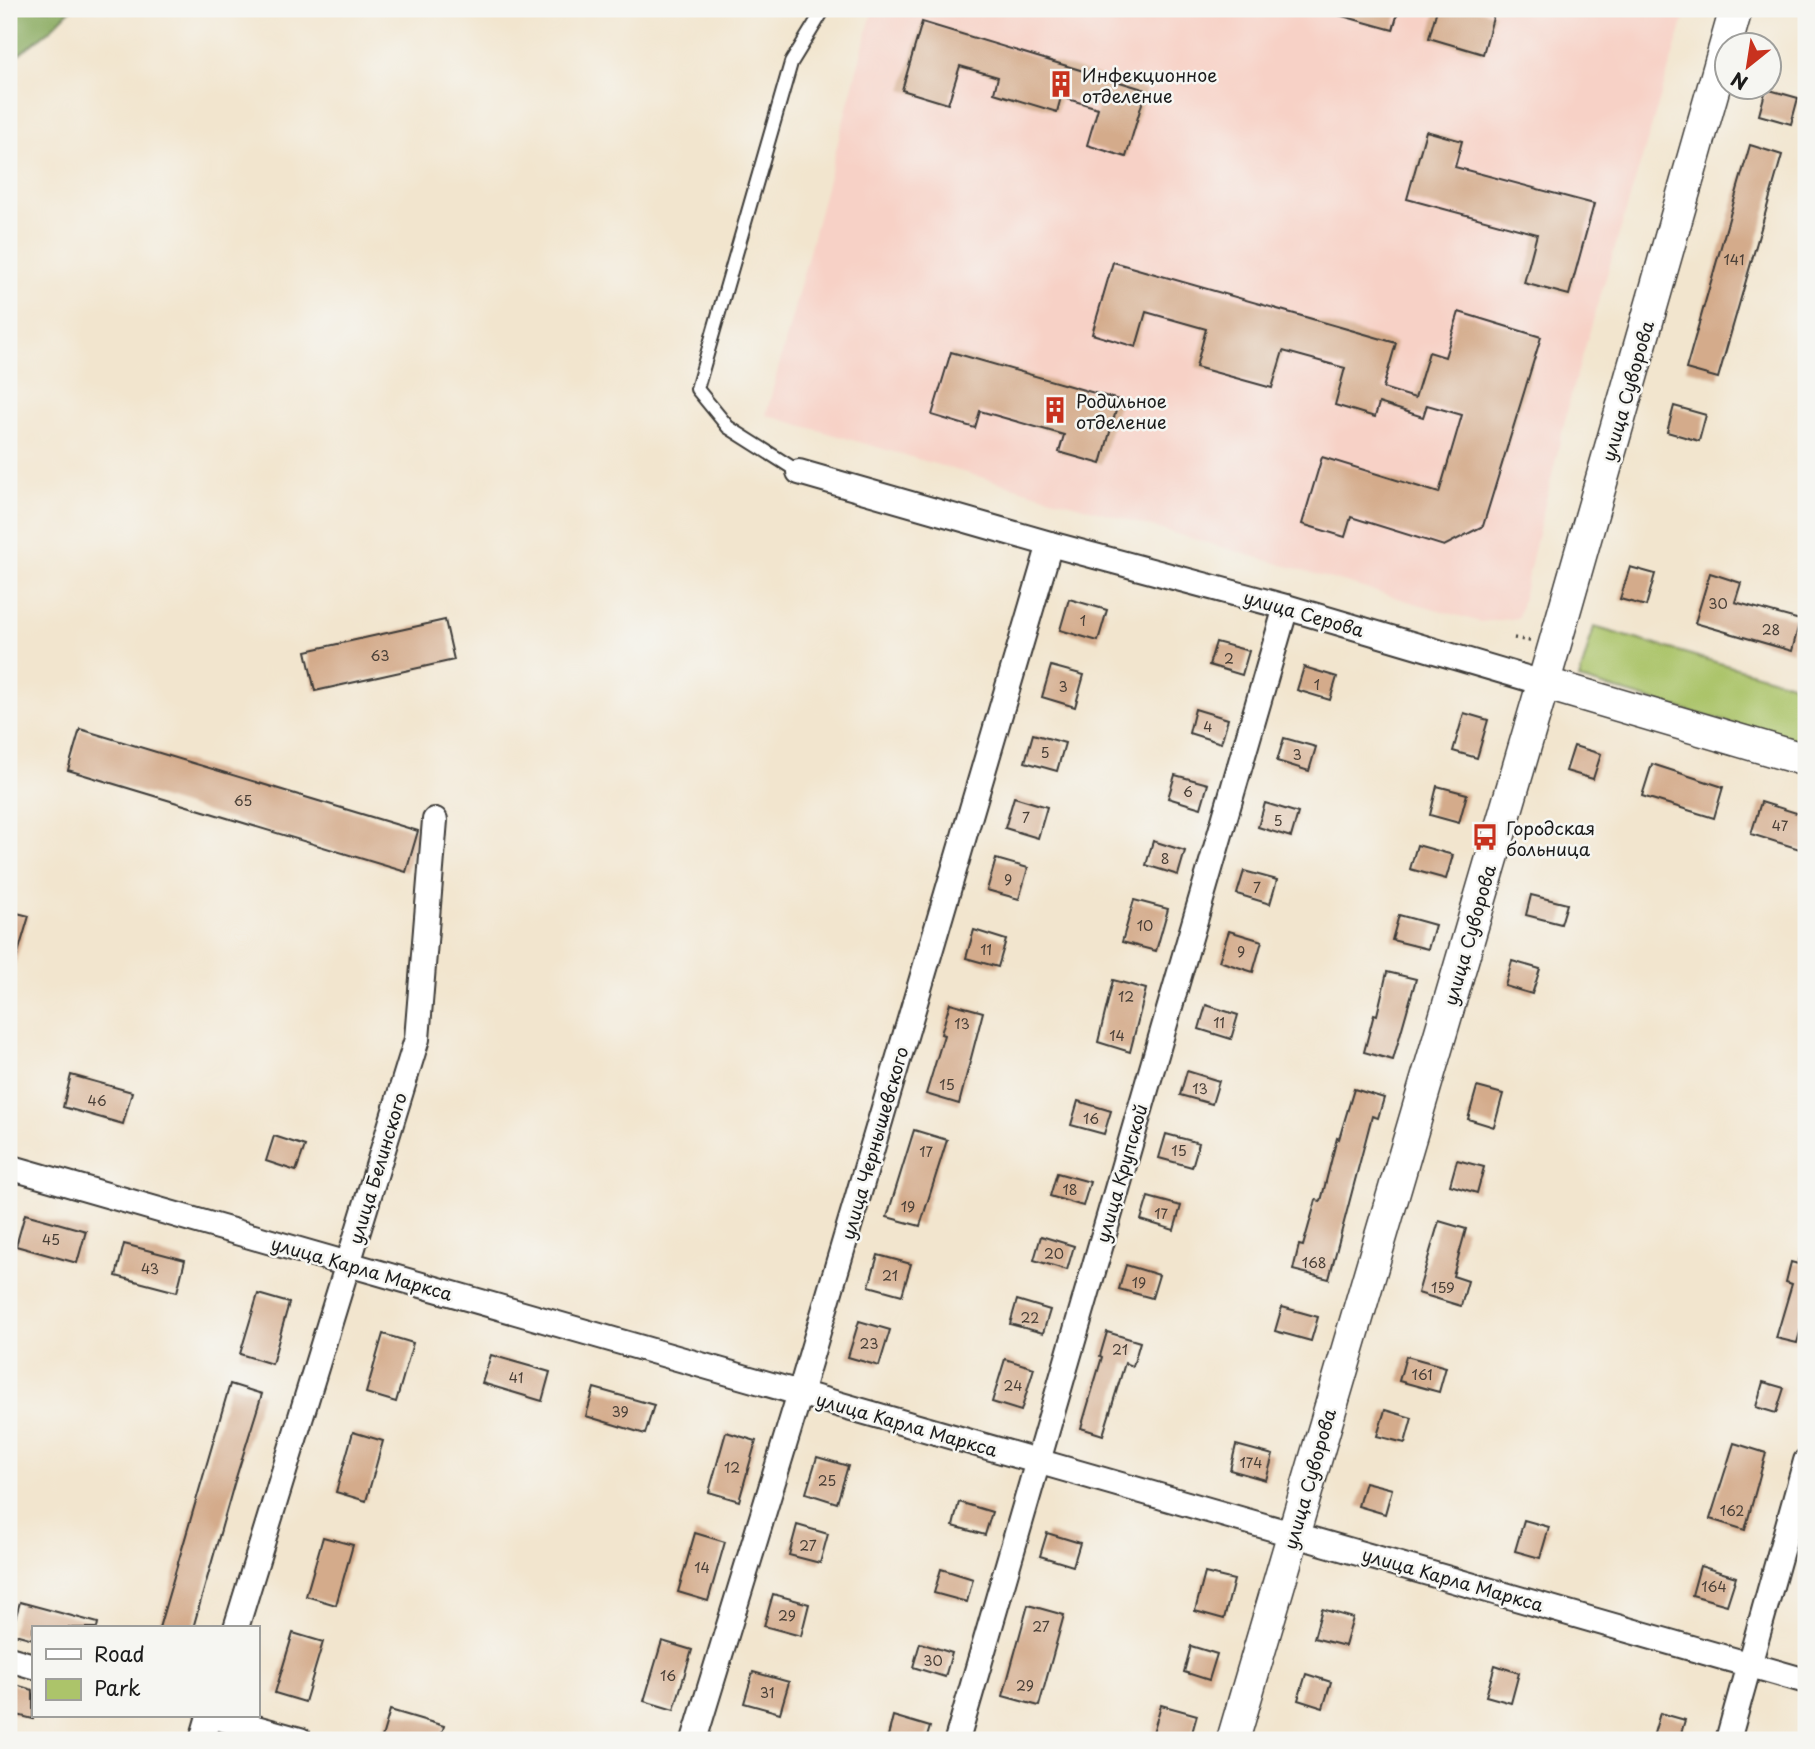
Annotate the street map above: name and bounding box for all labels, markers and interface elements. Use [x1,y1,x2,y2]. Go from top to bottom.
north arrow [1714,32,1784,102]
place label: Инфекционное отделение [1082,61,1217,109]
text: N [1725,66,1753,97]
building icon: Инфекционное отделение [1046,69,1076,99]
house number: 141 [1724,249,1744,270]
street label: улица Суворова [1594,317,1660,465]
place label: Родильное отделение [1076,387,1167,435]
building icon: Родильное отделение [1040,395,1070,425]
street label: улица Серова [1241,583,1368,643]
house number: 30 [1708,593,1728,614]
house number: 1 [1080,610,1086,631]
house number: 28 [1762,619,1780,640]
house number: 63 [371,645,389,666]
house number: 2 [1224,648,1234,669]
house number: 1 [1314,674,1320,695]
house number: 3 [1058,676,1068,697]
house number: 4 [1203,716,1213,737]
house number: 5 [1040,742,1050,763]
house number: 3 [1292,744,1302,765]
house number: 6 [1183,781,1193,802]
house number: 65 [234,790,252,811]
house number: 7 [1022,807,1030,828]
house number: 5 [1273,810,1283,831]
place label: Городская больница [1506,814,1595,862]
house number: 47 [1772,815,1789,836]
bus stop icon: Городская больница [1470,822,1500,852]
house number: 8 [1161,848,1169,869]
street label: улица Суворова [1436,861,1502,1009]
house number: 9 [1004,869,1012,890]
house number: 7 [1253,877,1261,898]
house number: 10 [1137,915,1153,936]
house number: 11 [980,939,992,960]
house number: 9 [1237,941,1245,962]
house number: 12 [1118,986,1134,1007]
house number: 11 [1213,1012,1225,1033]
house number: 13 [954,1013,970,1034]
house number: 14 [1109,1025,1125,1046]
street label: улица Чернышевского [833,1043,915,1243]
house number: 15 [939,1074,955,1095]
house number: 13 [1192,1078,1208,1099]
street label: улица Белинского [341,1089,413,1247]
house number: 46 [87,1090,107,1111]
street label: улица Крупской [1088,1100,1154,1246]
house number: 16 [1083,1108,1099,1129]
house number: 15 [1171,1140,1187,1161]
house number: 17 [919,1141,933,1162]
house number: 18 [1062,1179,1078,1200]
house number: 19 [901,1196,915,1217]
house number: 17 [1154,1203,1168,1224]
house number: 45 [42,1229,60,1250]
street label: улица Карла Маркса [268,1229,457,1307]
house number: 20 [1044,1243,1064,1264]
house number: 168 [1302,1252,1326,1273]
house number: 43 [141,1258,159,1279]
house number: 21 [882,1265,898,1286]
house number: 19 [1132,1272,1146,1293]
house number: 159 [1431,1277,1455,1298]
house number: 22 [1021,1307,1039,1328]
house number: 23 [860,1333,878,1354]
house number: 21 [1112,1339,1128,1360]
house number: 161 [1412,1364,1432,1385]
house number: 41 [509,1367,523,1388]
house number: 24 [1004,1375,1022,1396]
street label: улица Карла Маркса [813,1385,1002,1463]
house number: 39 [611,1401,629,1422]
street label: улица Суворова [1276,1405,1342,1553]
house number: 174 [1239,1452,1263,1473]
house number: 12 [724,1457,740,1478]
house number: 25 [818,1470,836,1491]
house number: 162 [1720,1500,1744,1521]
house number: 27 [799,1535,817,1556]
street label: улица Карла Маркса [1359,1540,1548,1618]
house number: 14 [694,1557,710,1578]
house number: 164 [1701,1576,1727,1597]
house number: 29 [778,1605,796,1626]
house number: 27 [1032,1616,1050,1637]
legend [32,1626,259,1718]
text: Road [94,1637,145,1669]
house number: 30 [923,1650,943,1671]
house number: 16 [660,1665,676,1686]
text: Park [94,1671,141,1703]
house number: 29 [1016,1675,1034,1696]
house number: 31 [760,1682,774,1703]

